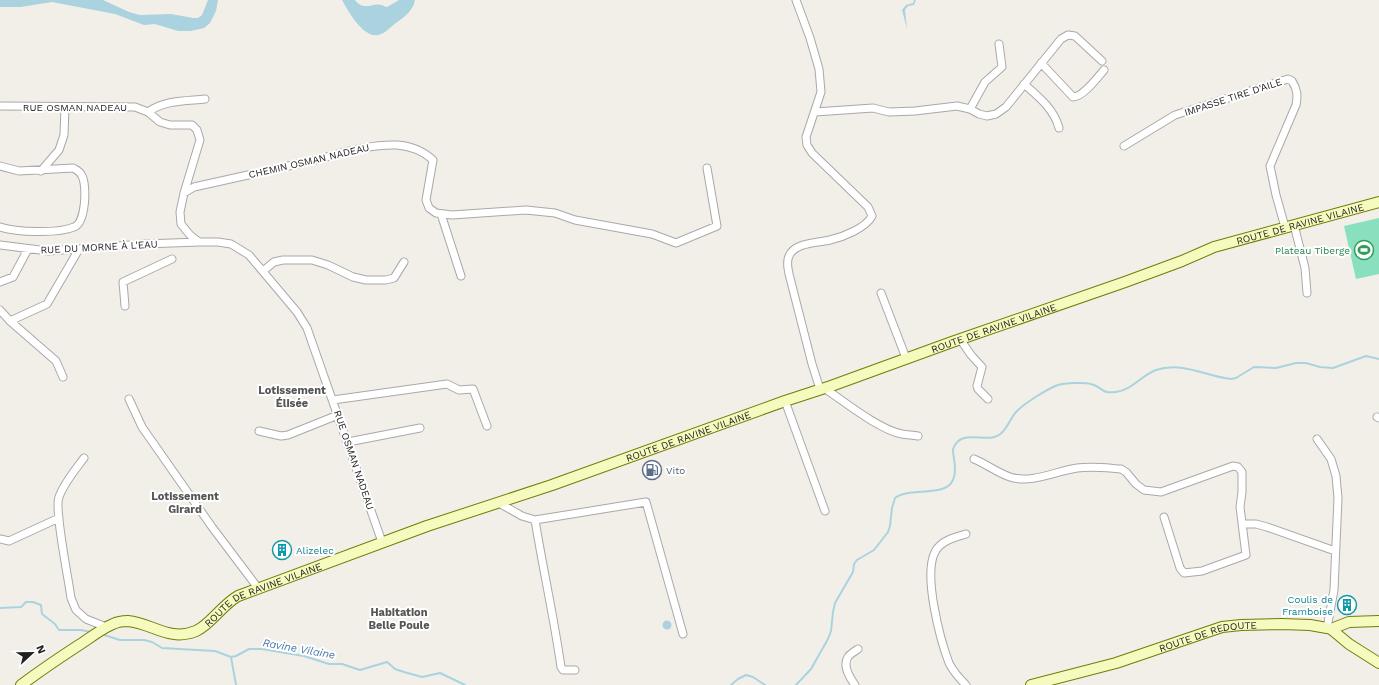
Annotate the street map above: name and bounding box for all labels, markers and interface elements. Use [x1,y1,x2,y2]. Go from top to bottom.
street label: IMPASSE TIRE D'AILE [1183,76,1283,118]
street label: RUE OSMAN NADEAU [23,102,127,113]
street label: CHEMIN OSMAN NADEAU [248,142,370,180]
street label: ROUTE DE RAVINE VILAINE [1235,201,1365,246]
street label: RUE DU MORNE À L'EAU [40,238,158,256]
sports icon: Plateau Tiberge [1353,239,1375,261]
place label: Plateau Tiberge [1275,245,1350,256]
street label: ROUTE DE RAVINE VILAINE [930,301,1058,355]
district label: Lotissement Élisée [258,384,326,410]
street label: ROUTE DE RAVINE VILAINE [624,408,752,463]
street label: RUE OSMAN NADEAU [332,409,376,511]
fuel station icon: Vito [641,459,663,481]
place label: Vito [666,465,685,476]
district label: Lotissement Girard [151,490,219,516]
building icon: Alizelec [271,539,293,561]
place label: Alizelec [296,545,334,556]
street label: ROUTE DE RAVINE VILAINE [202,560,323,629]
place label: Coulis de Framboise [1282,594,1333,617]
building icon: Coulis de Framboise [1336,594,1358,616]
district label: Habitation Belle Poule [368,606,430,632]
street label: ROUTE DE REDOUTE [1157,619,1257,654]
north arrow [12,633,52,673]
water label: Ravine Vilaine [262,636,336,662]
text: N [33,643,48,656]

